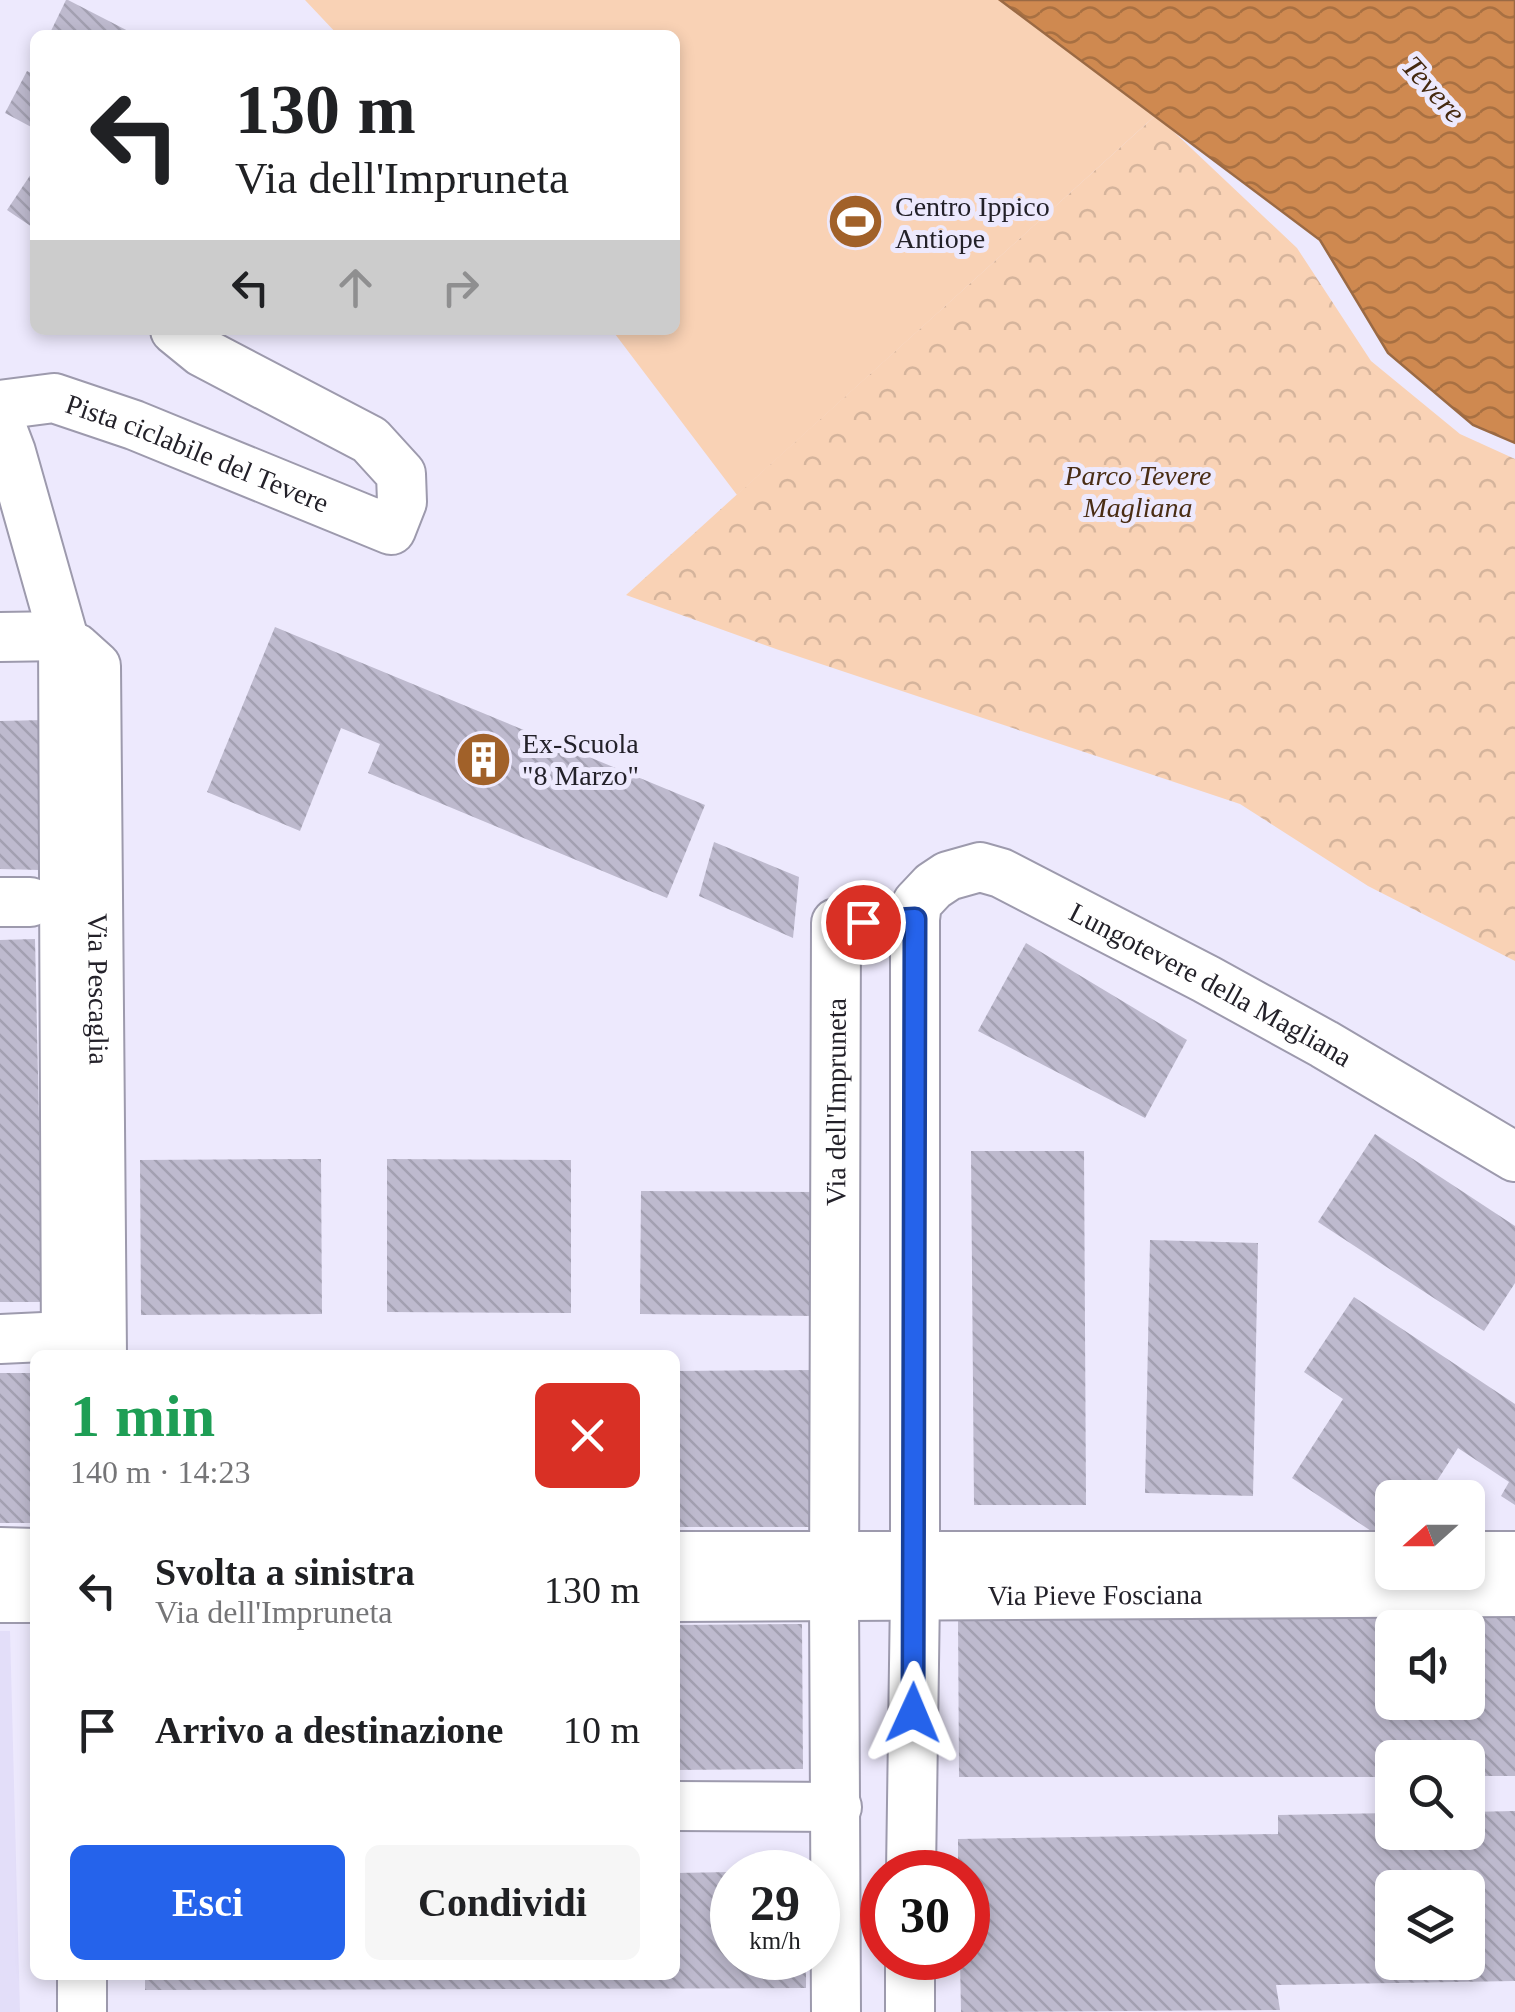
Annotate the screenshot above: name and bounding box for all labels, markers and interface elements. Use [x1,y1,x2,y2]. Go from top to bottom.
water label: Tevere [1396,49,1472,129]
icon: left [70,70,200,200]
text: 130 m [235,71,416,148]
text: Via dell'Impruneta [235,153,569,203]
place label: Centro Ippico Antiope [895,191,1050,254]
sports icon: Centro Ippico Antiope [826,192,886,252]
icon: left [223,260,278,315]
icon: ahead [328,260,383,315]
icon: right [433,260,488,315]
street label: Pista ciclabile del Tevere [62,388,333,518]
park label: Parco Tevere Magliana [1064,460,1211,523]
place label: Ex-Scuola "8 Marzo" [522,728,639,791]
building icon: Ex-Scuola "8 Marzo" [453,729,513,789]
pin [821,880,906,965]
icon: arrive [836,895,891,950]
street label: Lungotevere della Magliana [1065,896,1358,1073]
street label: Via Pescaglia [83,913,115,1066]
street label: Via dell'Impruneta [820,997,851,1206]
text: 1 min [70,1383,215,1449]
button: close [535,1383,640,1488]
text: 140 m · 14:23 [70,1454,250,1490]
north arrow [1375,1480,1485,1590]
map controls [1375,1480,1485,1980]
text: Svolta a sinistra [155,1551,415,1593]
icon: left [70,1563,125,1618]
text: 130 m [544,1569,640,1611]
street label: Via Pieve Fosciana [988,1578,1203,1611]
text: Via dell'Impruneta [155,1594,393,1630]
button: sound [1375,1610,1485,1720]
position arrow [861,1661,965,1765]
icon: arrive [70,1703,125,1758]
text: Arrivo a destinazione [155,1709,503,1751]
text: 10 m [563,1709,640,1751]
button: search [1375,1740,1485,1850]
button: Esci [70,1845,345,1960]
button: Condividi [365,1845,640,1960]
speed limit sign: 30 [860,1850,990,1980]
button: layers [1375,1870,1485,1980]
text: 29 [750,1875,800,1931]
text: km/h [749,1927,801,1954]

